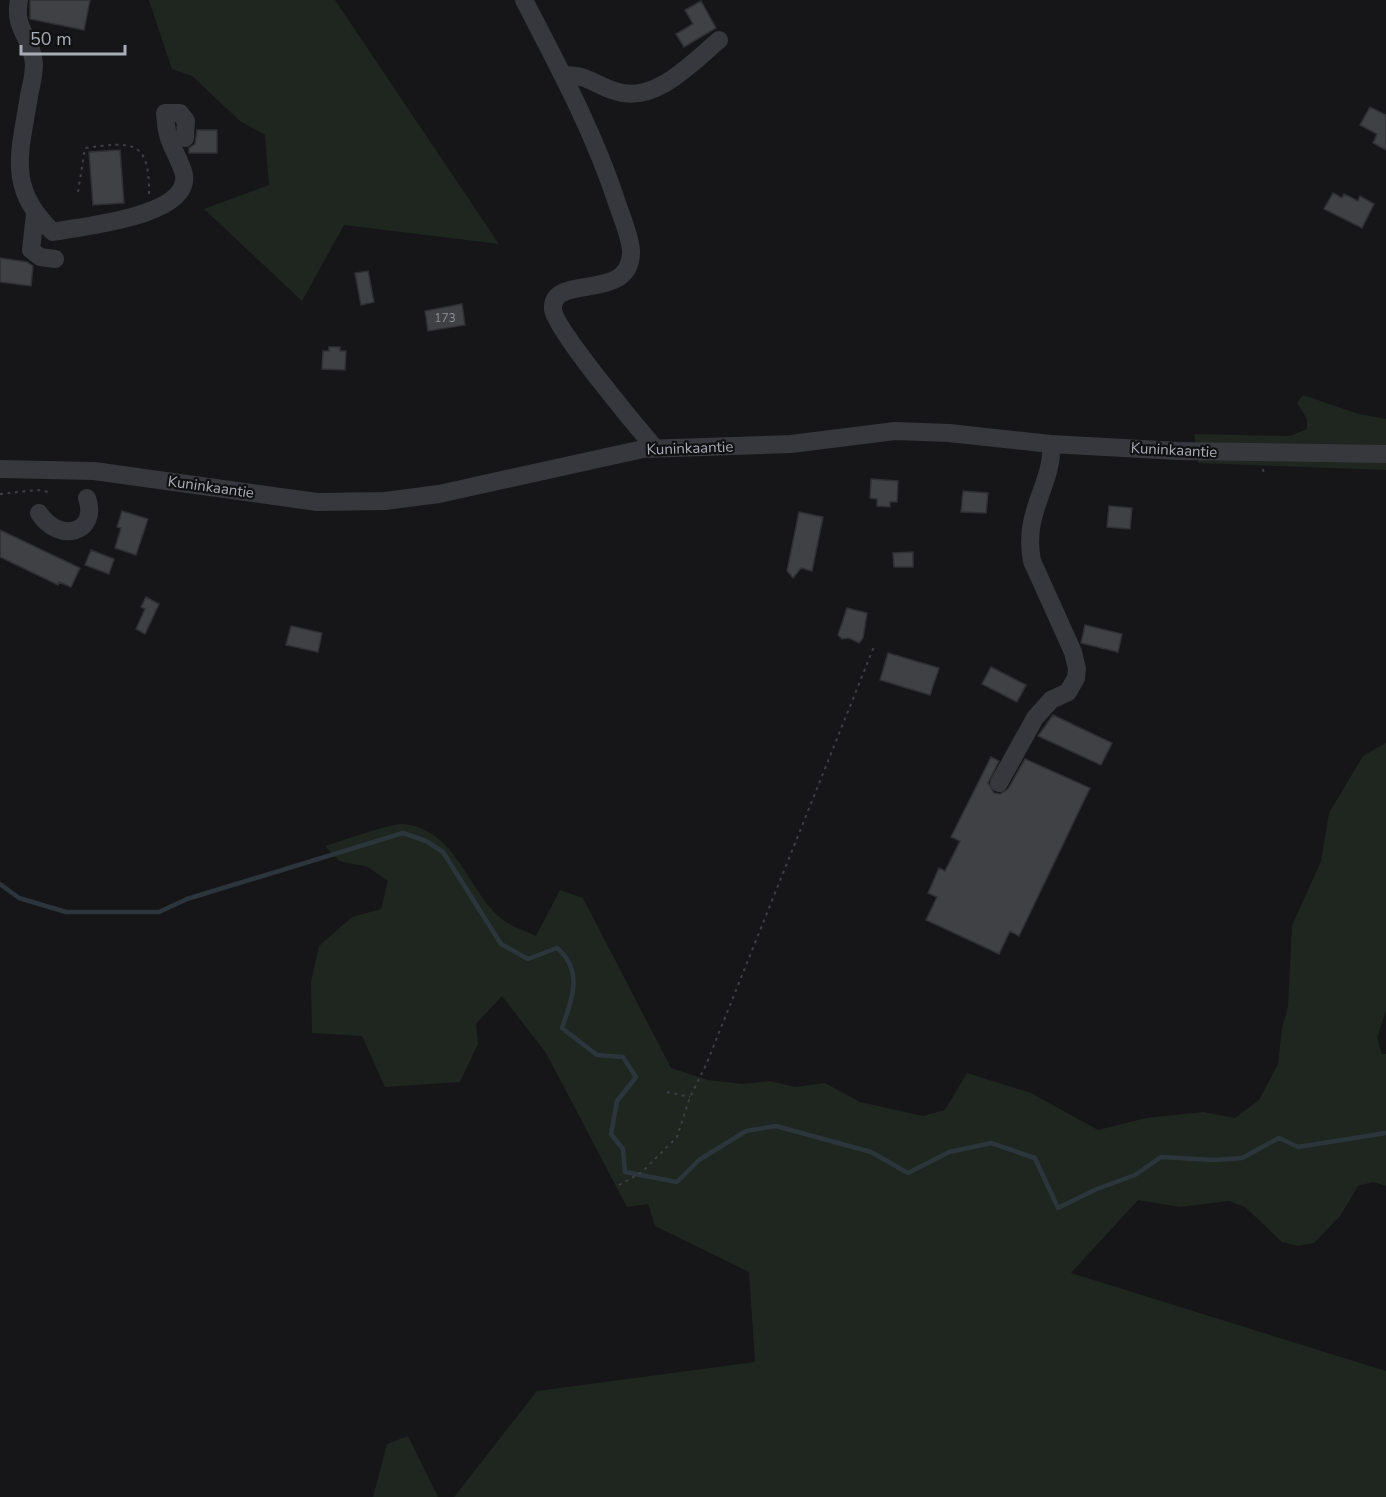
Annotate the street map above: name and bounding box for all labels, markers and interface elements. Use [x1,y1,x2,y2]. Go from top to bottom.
scale bar [21,18,124,56]
text: 50 m [30,27,72,51]
house number: 173 [434,310,456,326]
street label: Kuninkaantie [646,436,734,460]
street label: Kuninkaantie [1130,438,1218,462]
street label: Kuninkaantie [167,471,255,503]

